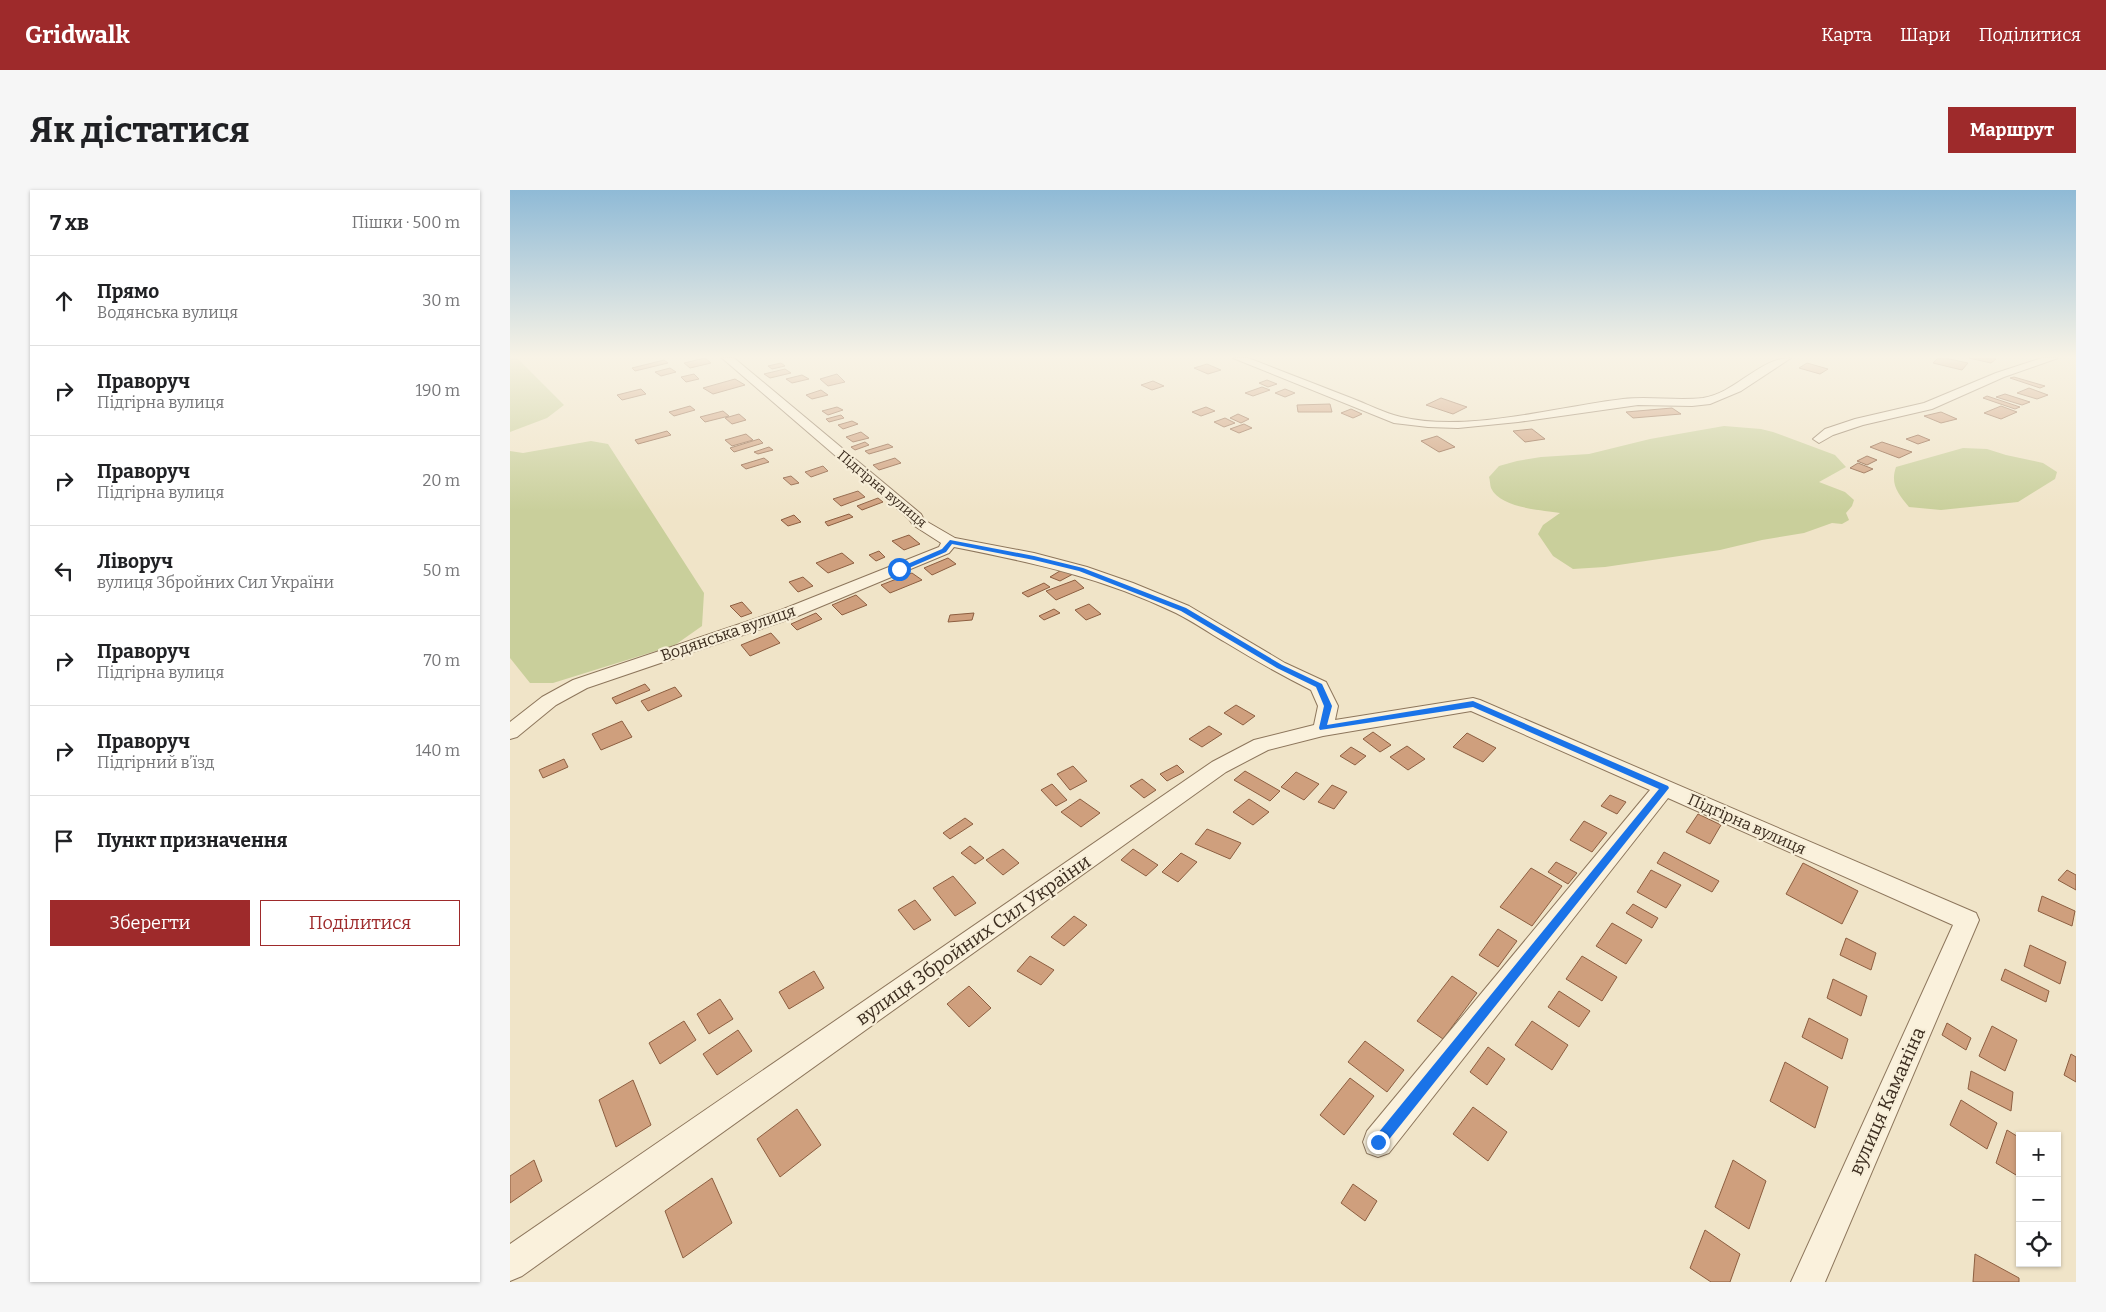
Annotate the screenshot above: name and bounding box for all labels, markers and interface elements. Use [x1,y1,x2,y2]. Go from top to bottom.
text: Gridwalk [25,21,130,49]
text: Карта [1821,24,1872,46]
text: Шари [1900,24,1951,46]
text: Поділитися [1979,24,2081,46]
button: Маршрут [1948,107,2076,153]
text: Як дістатися [30,109,250,151]
text: 7 хв [50,210,89,236]
text: Пішки · 500 m [352,213,460,232]
text: Прямо [97,280,159,303]
icon: ahead [50,287,78,315]
text: 30 m [422,291,460,310]
text: Водянська вулиця [97,303,238,322]
text: Праворуч [97,370,190,393]
icon: right [50,377,78,405]
text: 190 m [415,381,460,400]
text: Підгірна вулиця [97,393,224,412]
street label: Підгірна вулиця [834,447,930,531]
text: Праворуч [97,460,190,483]
icon: right [50,467,78,495]
text: 20 m [423,471,460,490]
text: Підгірна вулиця [97,483,224,502]
text: Ліворуч [97,550,173,573]
icon: left [50,557,78,585]
route start [888,558,911,581]
text: 50 m [423,561,460,580]
text: вулиця Збройних Сил України [97,573,334,592]
street label: Водянська вулиця [658,601,798,665]
text: Праворуч [97,640,190,663]
icon: right [50,647,78,675]
text: 70 m [424,651,460,670]
text: Підгірна вулиця [97,663,224,682]
text: Праворуч [97,730,190,753]
icon: right [50,737,78,765]
text: 140 m [415,741,460,760]
text: Підгірний в’їзд [97,753,215,772]
street label: Підгірна вулиця [1685,789,1809,859]
icon: arrive [50,827,78,855]
text: Пункт призначення [97,829,288,852]
street label: вулиця Збройних Сил України [851,850,1095,1030]
button: Зберегти [50,900,250,946]
button: Поділитися [260,900,460,946]
street label: вулиця Каманіна [1844,1023,1930,1179]
route end [1367,1131,1390,1154]
map controls [2016,1132,2061,1267]
button: + [2016,1132,2061,1177]
button: − [2016,1177,2061,1222]
button: locate [2016,1222,2061,1267]

